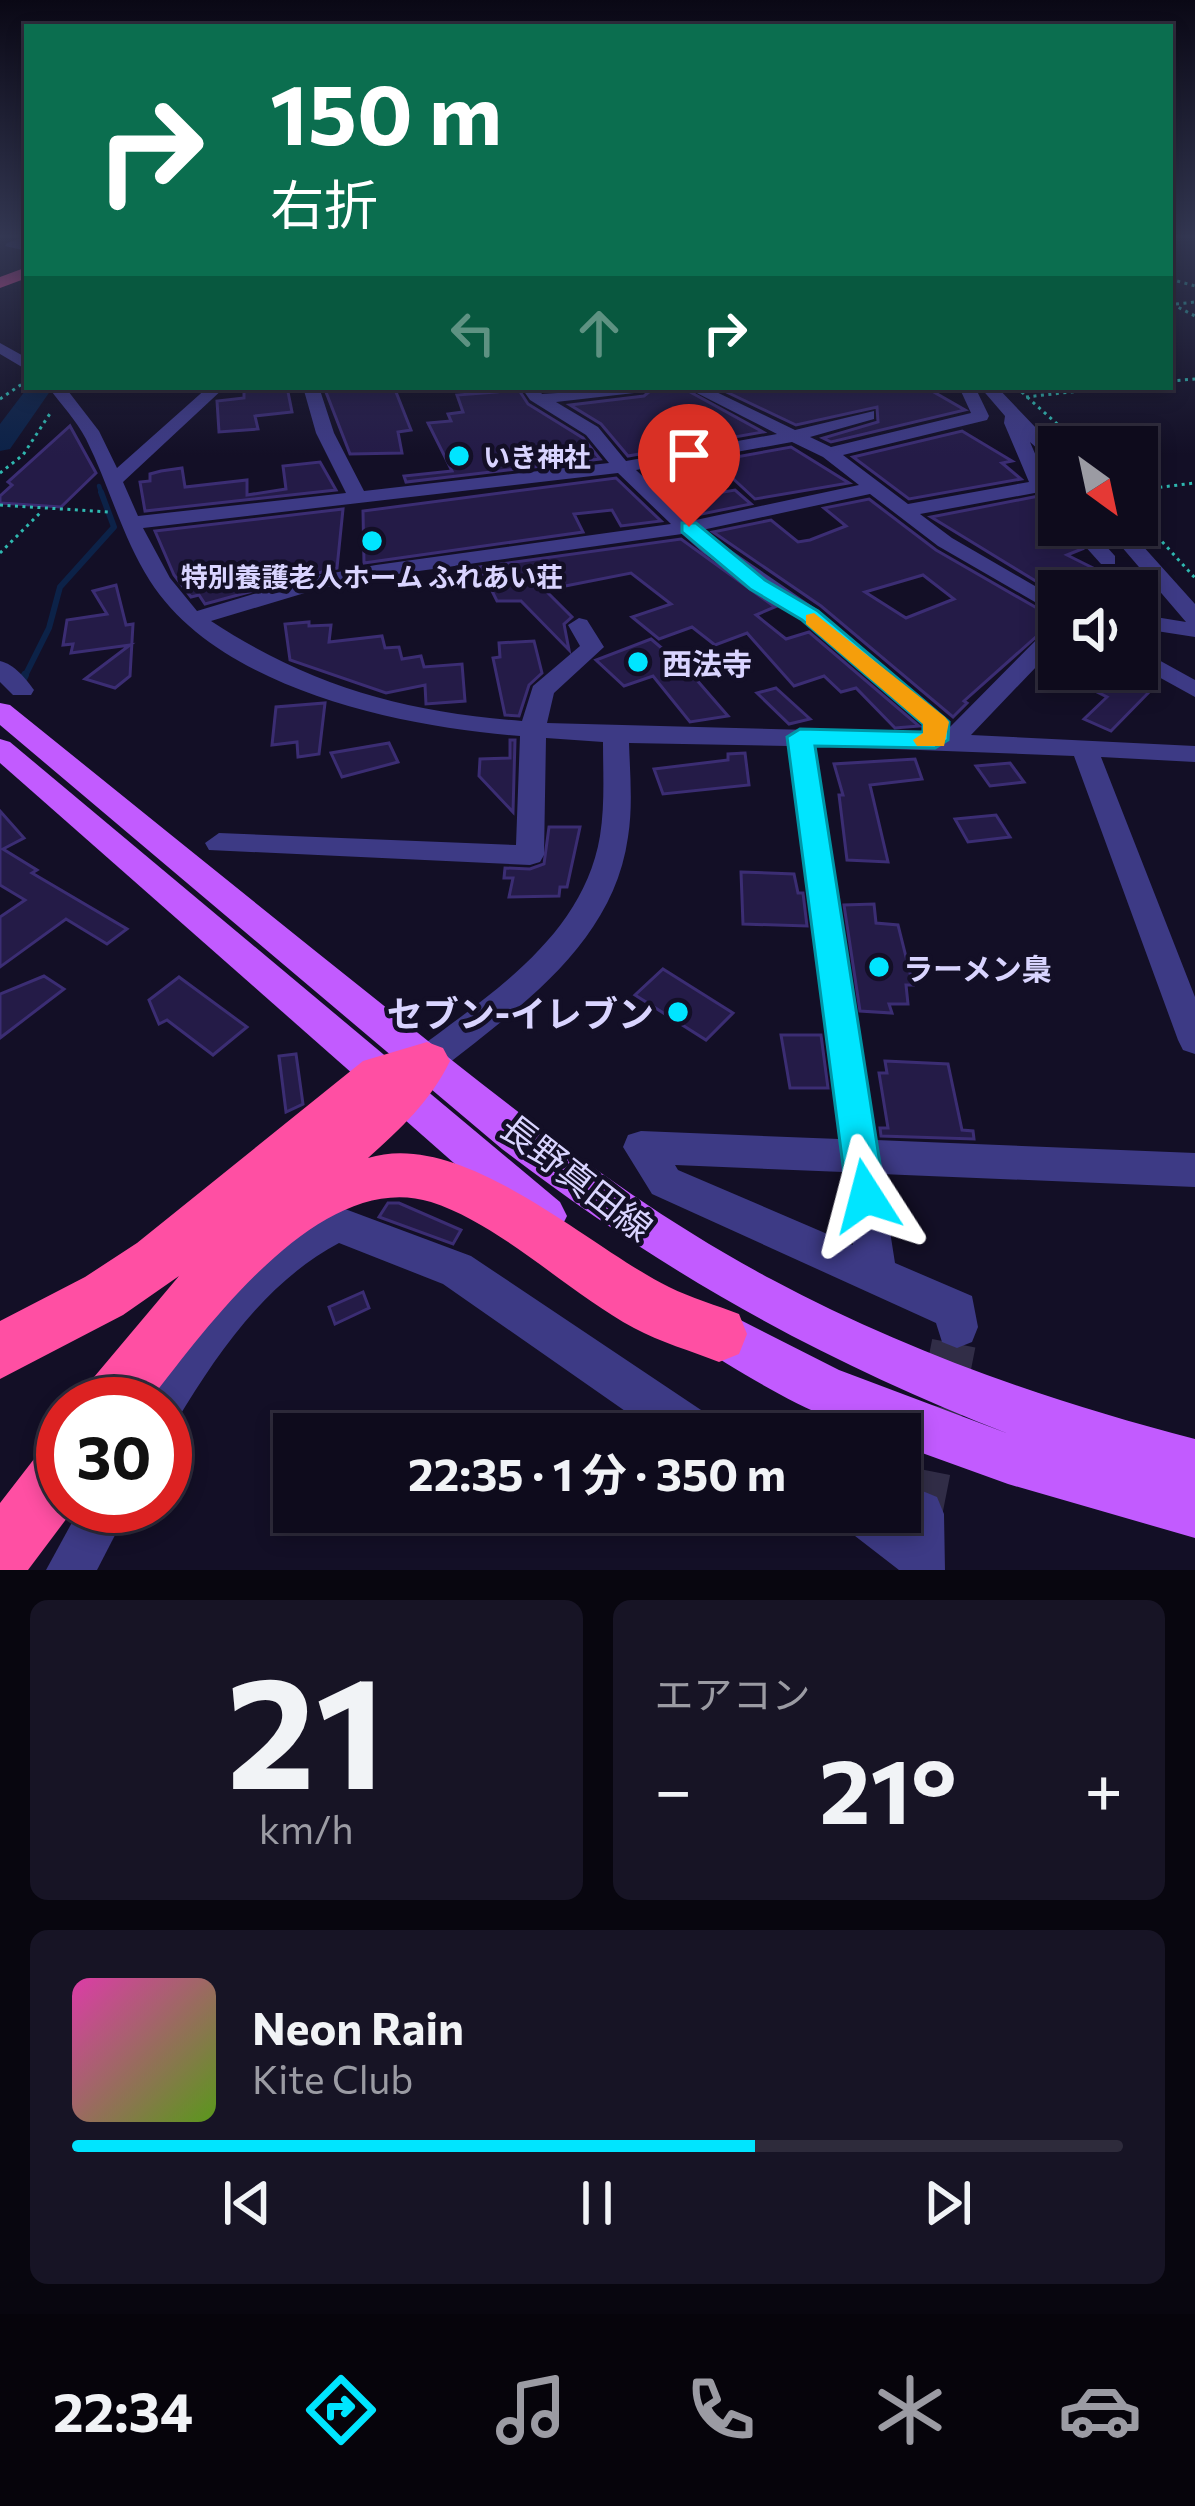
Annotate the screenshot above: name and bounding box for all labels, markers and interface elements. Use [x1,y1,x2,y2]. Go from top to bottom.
text: 150 m [270,60,502,162]
icon: right [72,72,228,228]
text: 右折 [270,170,378,236]
icon: left [440,300,506,366]
icon: ahead [566,300,632,366]
icon: right [692,300,758,366]
pin [638,404,740,527]
icon: arrive [656,422,722,488]
north arrow [1038,426,1158,546]
map controls [1038,426,1158,690]
place label: いき神社 [483,440,591,473]
marker: いき神社 [446,443,472,469]
marker: 特別養護老人ホーム ふれあい荘 [359,528,385,554]
place label: 特別養護老人ホーム ふれあい荘 [181,560,563,593]
button: sound [1038,570,1158,690]
place label: 西法寺 [662,644,752,681]
marker: 西法寺 [625,649,651,675]
place label: ラーメン梟 [903,949,1052,986]
marker: ラーメン梟 [866,954,892,980]
place label: セブン-イレブン [387,990,654,1034]
marker: セブン-イレブン [665,999,691,1025]
street label: 長野真田線 [494,1103,662,1249]
position arrow [803,1133,929,1259]
speed limit sign: 30 [36,1377,192,1533]
text: 22:35 · 1 分 · 350 m [408,1445,786,1500]
text: 21 [227,1630,386,1821]
text: エアコン [655,1669,811,1717]
text: 21° [819,1732,957,1843]
text: − [655,1747,692,1828]
text: + [1084,1747,1123,1828]
text: km/h [259,1804,354,1852]
text: Neon Rain [252,1999,464,2054]
text: Kite Club [252,2054,413,2102]
icon: previous [214,2170,280,2236]
icon: pause [564,2170,630,2236]
icon: next [915,2170,981,2236]
icon: directions [299,2368,383,2452]
icon: music [489,2368,573,2452]
icon: phone [679,2368,763,2452]
icon: climate [868,2368,952,2452]
icon: car [1058,2368,1142,2452]
text: 22:34 [53,2377,193,2443]

